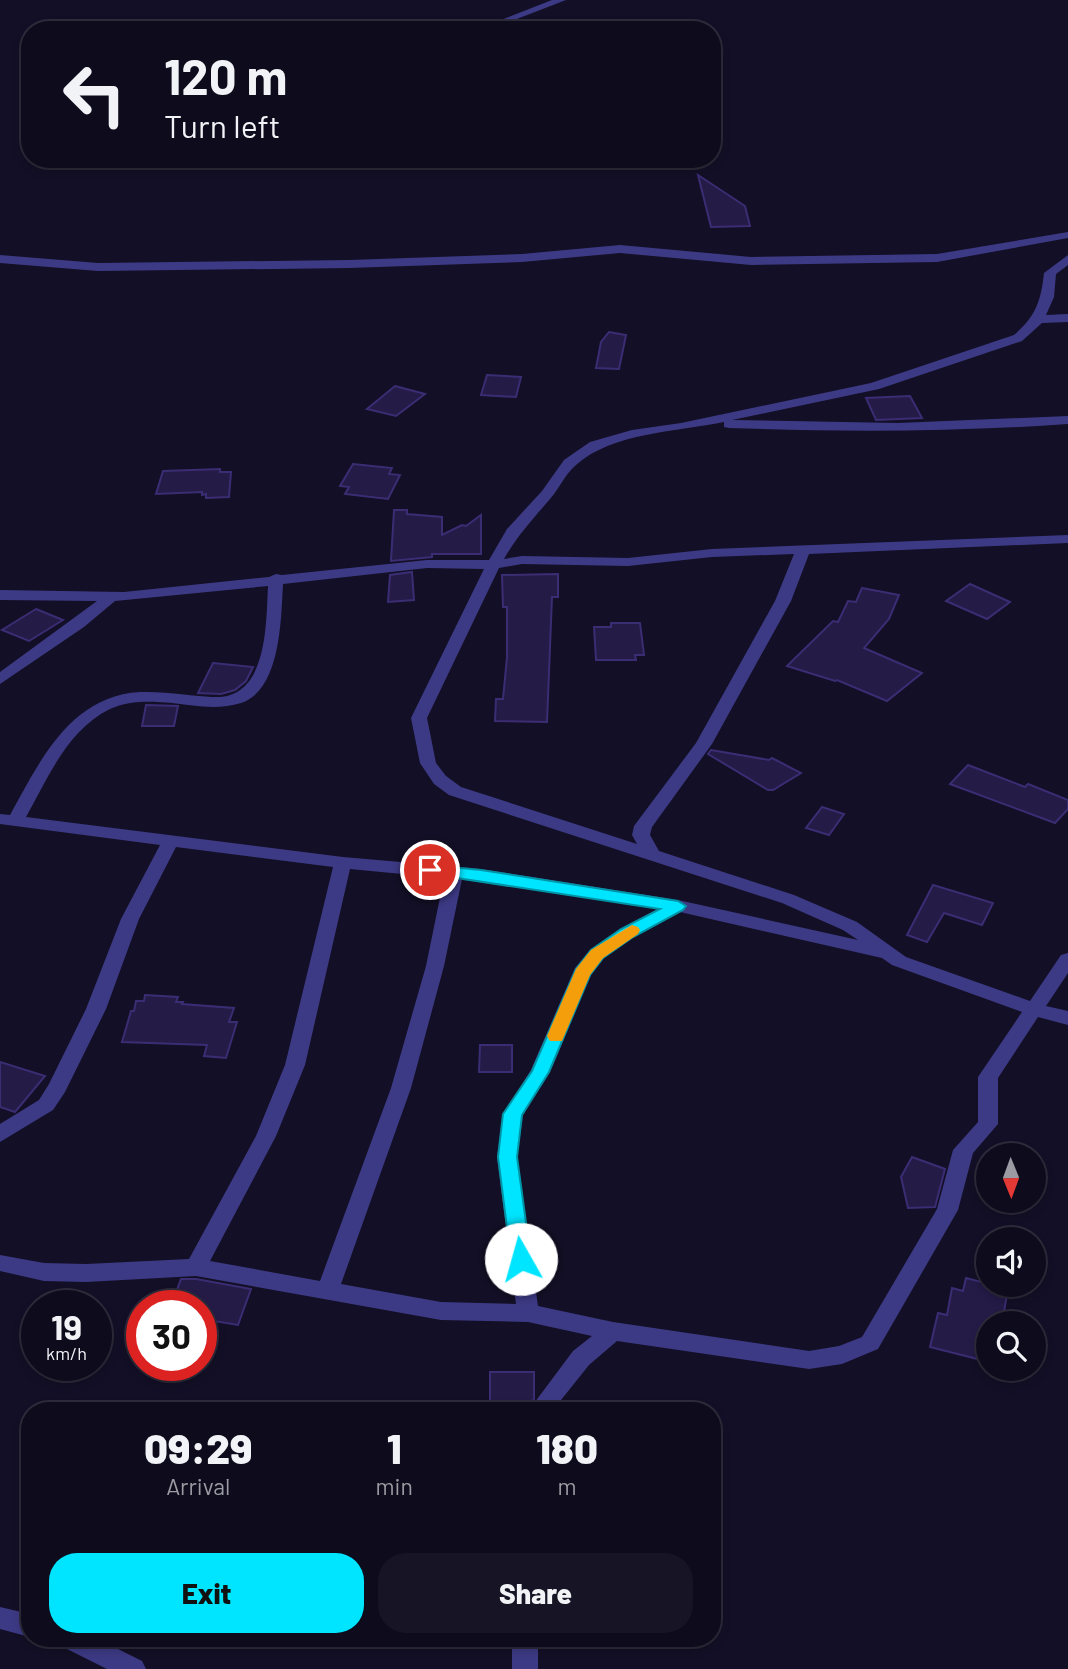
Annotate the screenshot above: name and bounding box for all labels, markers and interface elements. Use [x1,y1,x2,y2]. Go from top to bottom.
text: 120 m [164,46,287,105]
icon: left [49,49,140,140]
text: Turn left [164,106,281,144]
pin [400,840,460,900]
icon: arrive [411,851,449,889]
north arrow [976,1143,1046,1213]
map controls [976,1143,1046,1381]
position arrow [484,1222,558,1296]
button: sound [976,1227,1046,1297]
speed limit sign: 30 [126,1290,217,1381]
text: 19 [51,1305,82,1347]
button: search [976,1311,1046,1381]
text: km/h [46,1342,87,1364]
text: 09:29 [144,1422,252,1472]
text: 1 [387,1422,402,1472]
text: 180 [536,1422,598,1472]
text: Arrival [166,1472,230,1500]
text: min [376,1472,413,1500]
text: m [557,1472,576,1500]
button: Exit [49,1553,364,1633]
button: Share [378,1553,693,1633]

